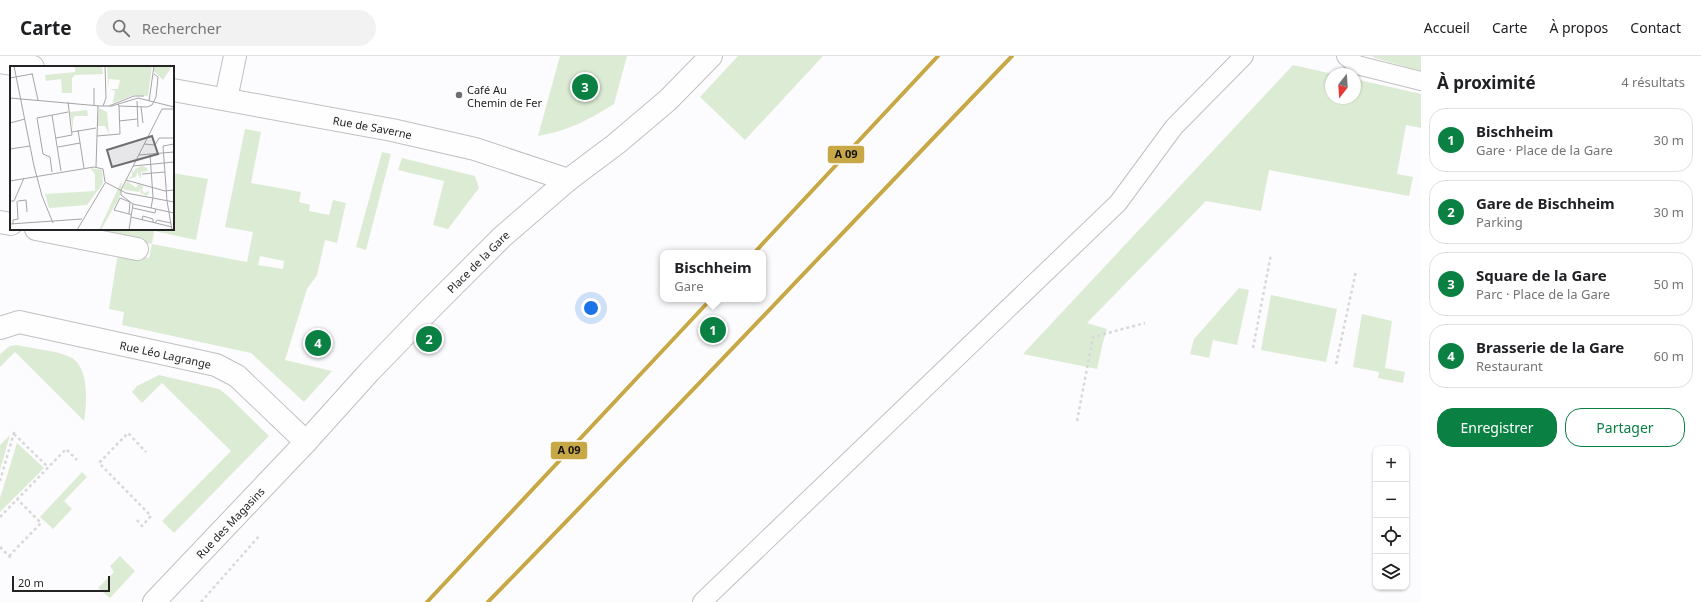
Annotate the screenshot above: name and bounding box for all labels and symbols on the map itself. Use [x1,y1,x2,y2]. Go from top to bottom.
inset map [10,66,174,230]
north arrow [1325,68,1361,104]
pin: 3 [572,72,598,102]
place label: Café Au Chemin de Fer [467,82,542,110]
marker: Café Au Chemin de Fer [454,90,464,100]
street label: Rue de Saverne [332,112,414,142]
line badge: A 09 [827,145,865,164]
text: A 09 [834,146,858,161]
street label: Place de la Gare [443,227,512,296]
your location [581,298,601,318]
pin: 1 [700,315,726,345]
pin: 2 [416,324,442,354]
pin: 4 [305,328,331,358]
street label: Rue Léo Lagrange [118,337,213,371]
line badge: A 09 [550,441,588,460]
text: A 09 [557,442,581,457]
street label: Rue des Magasins [192,483,267,561]
scale bar [12,574,110,593]

